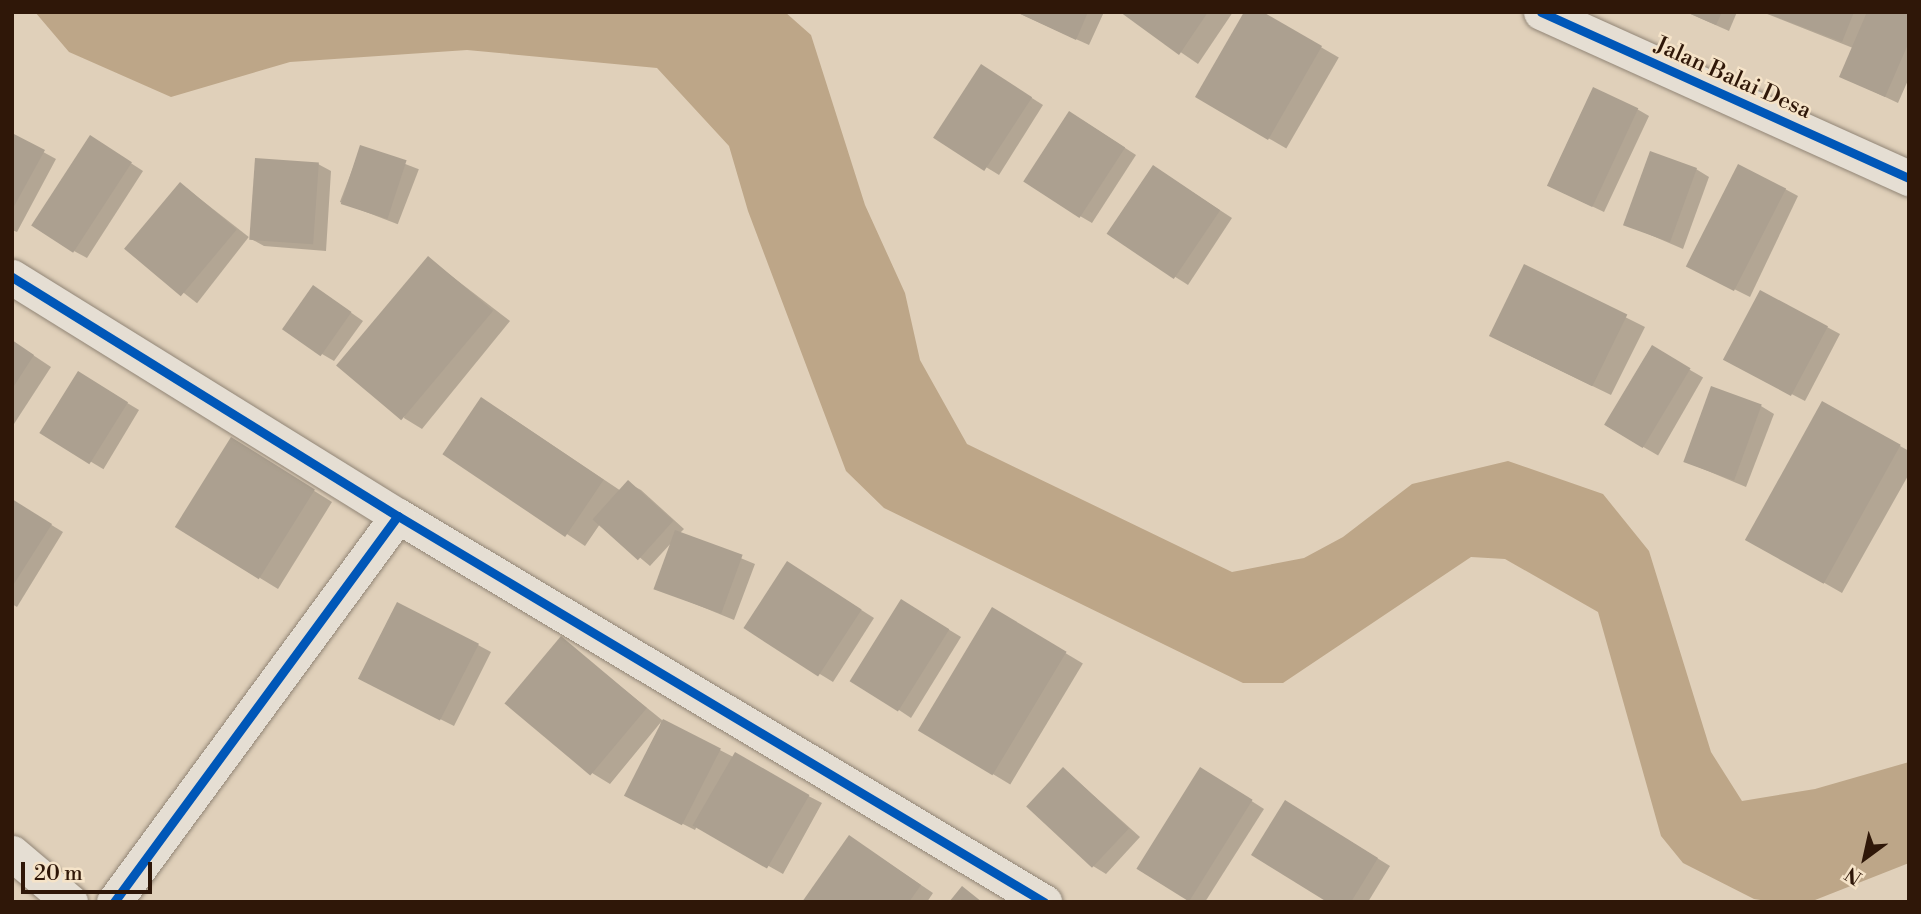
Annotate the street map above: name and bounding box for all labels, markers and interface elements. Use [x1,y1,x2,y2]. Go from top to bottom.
street label: Jalan Balai Desa [1651,31,1815,125]
north arrow [1830,823,1900,893]
scale bar [24,848,156,892]
text: 20 m [34,861,83,887]
text: N [1841,861,1866,890]

